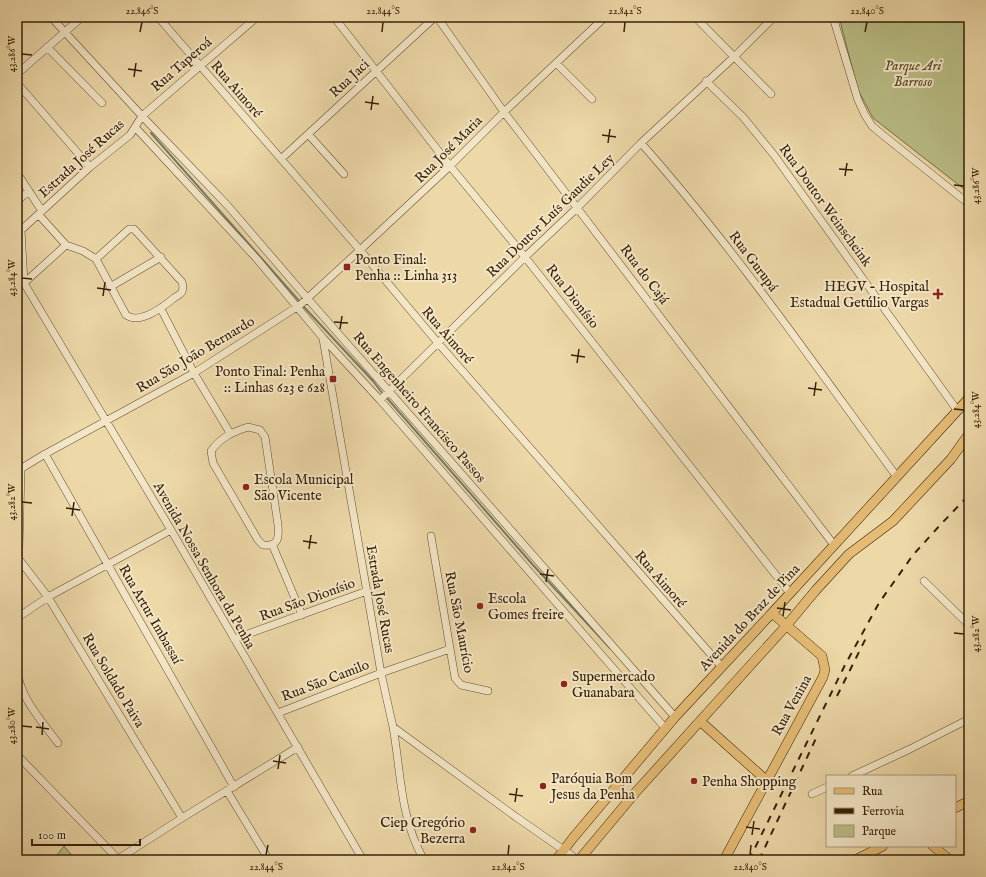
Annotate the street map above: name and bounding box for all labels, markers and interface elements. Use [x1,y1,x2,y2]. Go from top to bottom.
text: 22.846°S [126,5,158,18]
text: 22.844°S [366,5,400,18]
text: 22.842°S [608,5,642,18]
text: 22.840°S [850,5,884,18]
street label: Rua Taperoá [147,33,217,96]
text: 43.286°W [6,35,19,72]
street label: Rua Jaci [326,56,374,102]
street label: Rua Aimoré [206,57,266,122]
park label: Parque Ari Barroso [885,57,942,91]
street label: Rua José Maria [411,111,487,187]
street label: Estrada José Rucas [35,115,128,202]
street label: Rua Doutor Weinscheink [775,141,876,271]
street label: Rua Doutor Luís Gaudie Ley [483,150,618,282]
text: 43.286°W [970,167,983,204]
street label: Rua Gurupá [725,228,782,296]
street label: Rua do Cajá [616,241,673,309]
place label: Ponto Final: Penha :: Linha 313 [355,251,457,285]
text: 43.284°W [6,259,19,297]
street label: Rua Dionísio [542,261,603,333]
marker: Ponto Final: Penha :: Linha 313 [342,262,352,272]
place label: HEGV - Hospital Estadual Getúlio Vargas [790,278,929,312]
marker: HEGV - Hospital Estadual Getúlio Vargas [932,288,944,300]
street label: Rua Aimoré [417,303,477,368]
street label: Rua São João Bernardo [133,312,258,397]
street label: Rua Engenheiro Francisco Passos [349,329,490,487]
place label: Ponto Final: Penha :: Linhas 623 e 628 [215,363,326,397]
marker: Ponto Final: Penha :: Linhas 623 e 628 [328,374,338,384]
text: 43.284°W [970,391,983,429]
place label: Escola Municipal São Vicente [254,471,354,505]
street label: Avenida Nossa Senhora da Penha [148,478,260,653]
marker: Escola Municipal São Vicente [241,482,251,492]
text: 43.282°W [6,483,19,520]
street label: Estrada José Rucas [362,544,398,655]
street label: Rua Aimoré [630,547,690,612]
street label: Avenida do Braz de Pina [695,560,805,676]
street label: Rua Artur Imbassaí [114,562,186,668]
street label: Rua São Maurício [440,570,478,675]
street label: Rua São Dionísio [257,574,358,626]
place label: Escola Gomes freire [488,590,564,624]
marker: Escola Gomes freire [475,601,485,611]
text: 43.282°W [970,615,983,652]
street label: Rua Soldado Paiva [78,630,149,732]
street label: Rua São Camilo [279,656,372,706]
place label: Supermercado Guanabara [572,668,655,702]
street label: Rua Venina [768,671,816,739]
marker: Supermercado Guanabara [559,679,569,689]
text: 43.280°W [6,707,19,745]
place label: Paróquia Bom Jesus da Penha [549,770,636,804]
place label: Penha Shopping [702,773,797,791]
legend [826,775,956,847]
marker: Penha Shopping [689,776,699,786]
marker: Paróquia Bom Jesus da Penha [538,781,548,791]
text: Rua [862,784,883,799]
text: Ferrovia [862,804,905,819]
place label: Ciep Gregório Bezerra [380,814,466,848]
scale bar [32,821,140,847]
text: Parque [862,824,897,840]
marker: Ciep Gregório Bezerra [468,825,478,835]
text: 100 m [38,828,66,843]
text: 22.844°S [249,861,283,874]
text: 22.842°S [491,861,525,874]
text: 22.840°S [733,861,767,874]

